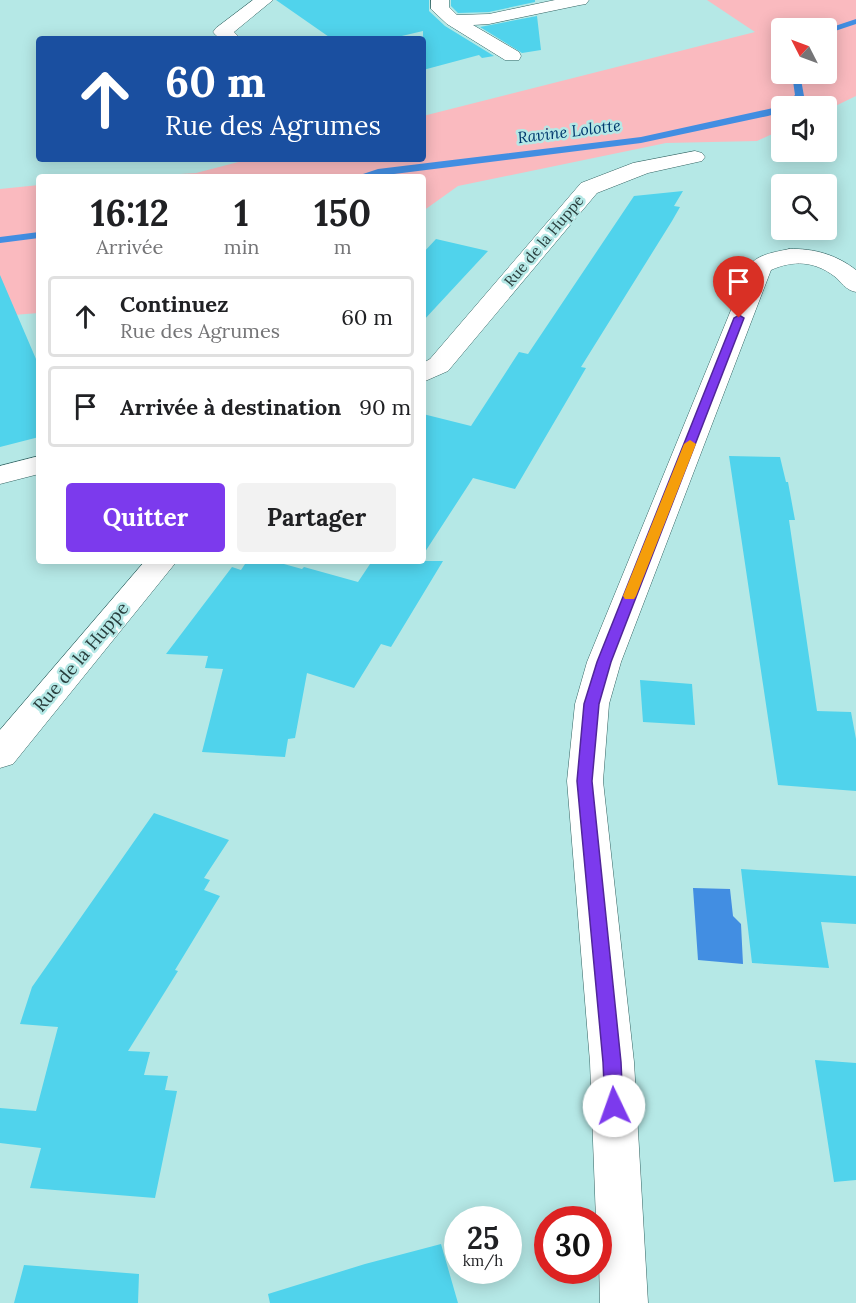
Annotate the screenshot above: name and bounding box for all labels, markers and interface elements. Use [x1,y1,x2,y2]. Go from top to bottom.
north arrow [771,18,837,84]
map controls [771,18,837,240]
text: 60 m [165,55,266,109]
icon: ahead [66,60,144,138]
button: sound [771,96,837,162]
text: Rue des Agrumes [165,108,381,142]
water label: Ravine Lolotte [516,115,622,147]
button: search [771,174,837,240]
text: 16:12 [91,190,169,236]
text: 1 [234,190,249,236]
text: 150 [314,190,371,236]
street label: Rue de la Huppe [500,191,587,290]
text: Arrivée [96,234,163,259]
text: min [224,234,259,259]
text: m [334,234,352,259]
pin [713,256,764,318]
icon: arrive [722,265,755,298]
text: Continuez [120,290,228,318]
icon: ahead [69,300,102,333]
text: 60 m [341,303,393,331]
text: Rue des Agrumes [120,318,280,343]
icon: arrive [69,390,102,423]
text: Arrivée à destination [120,393,341,421]
text: 90 m [359,393,411,421]
button: Quitter [66,483,225,552]
button: Partager [237,483,396,552]
street label: Rue de la Huppe [28,597,133,716]
position arrow [582,1074,646,1138]
speed limit sign: 30 [534,1206,612,1284]
text: 25 [467,1219,499,1257]
text: km/h [463,1251,503,1270]

